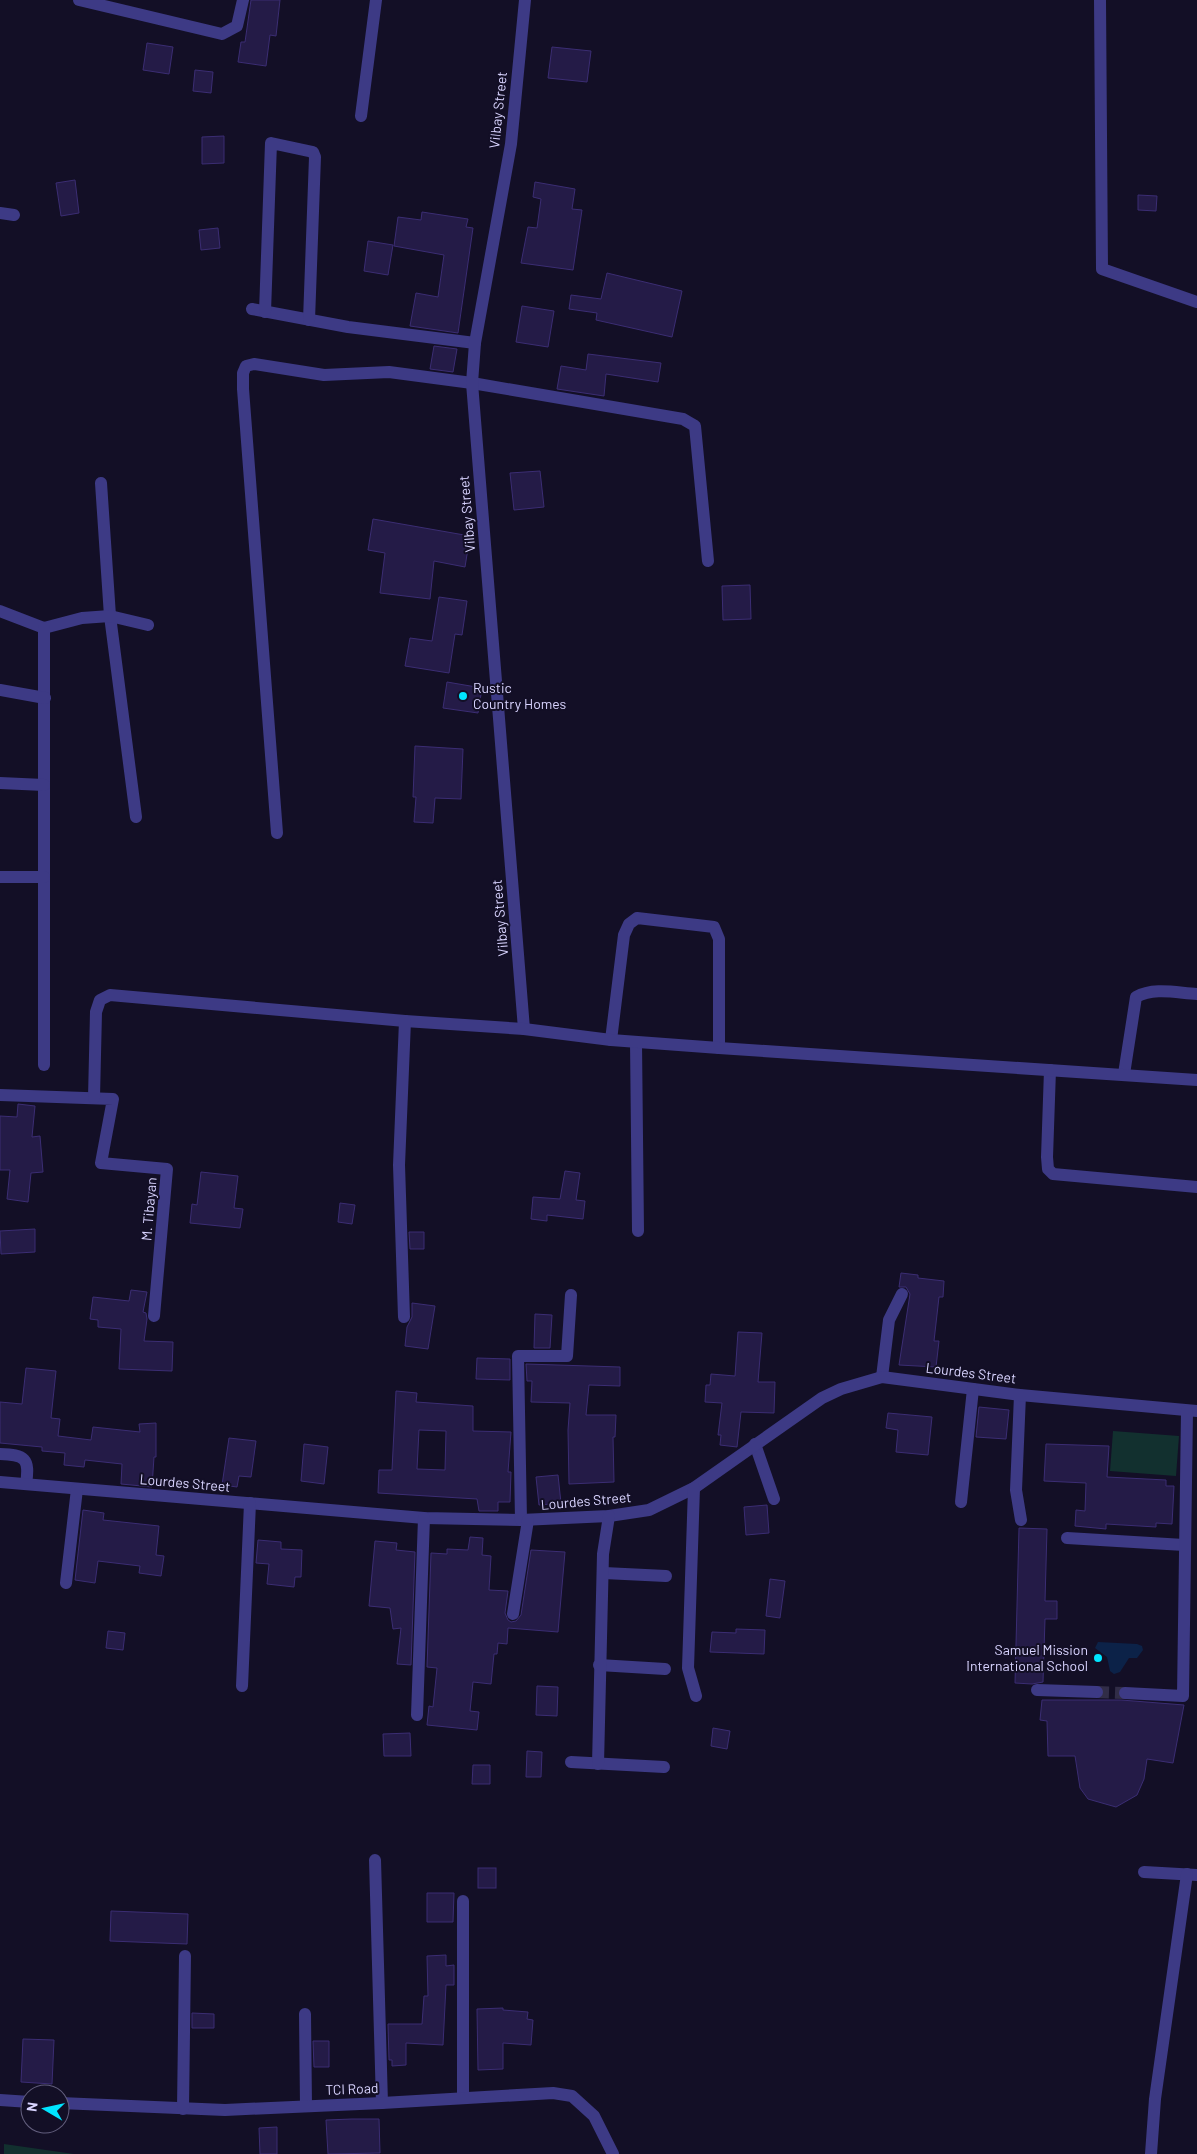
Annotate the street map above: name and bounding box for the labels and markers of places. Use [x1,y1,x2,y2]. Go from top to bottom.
place label: Rustic Country Homes [473,679,567,712]
marker: Rustic Country Homes [457,690,469,702]
place label: Samuel Mission International School [966,1641,1088,1674]
marker: Samuel Mission International School [1092,1652,1104,1664]

